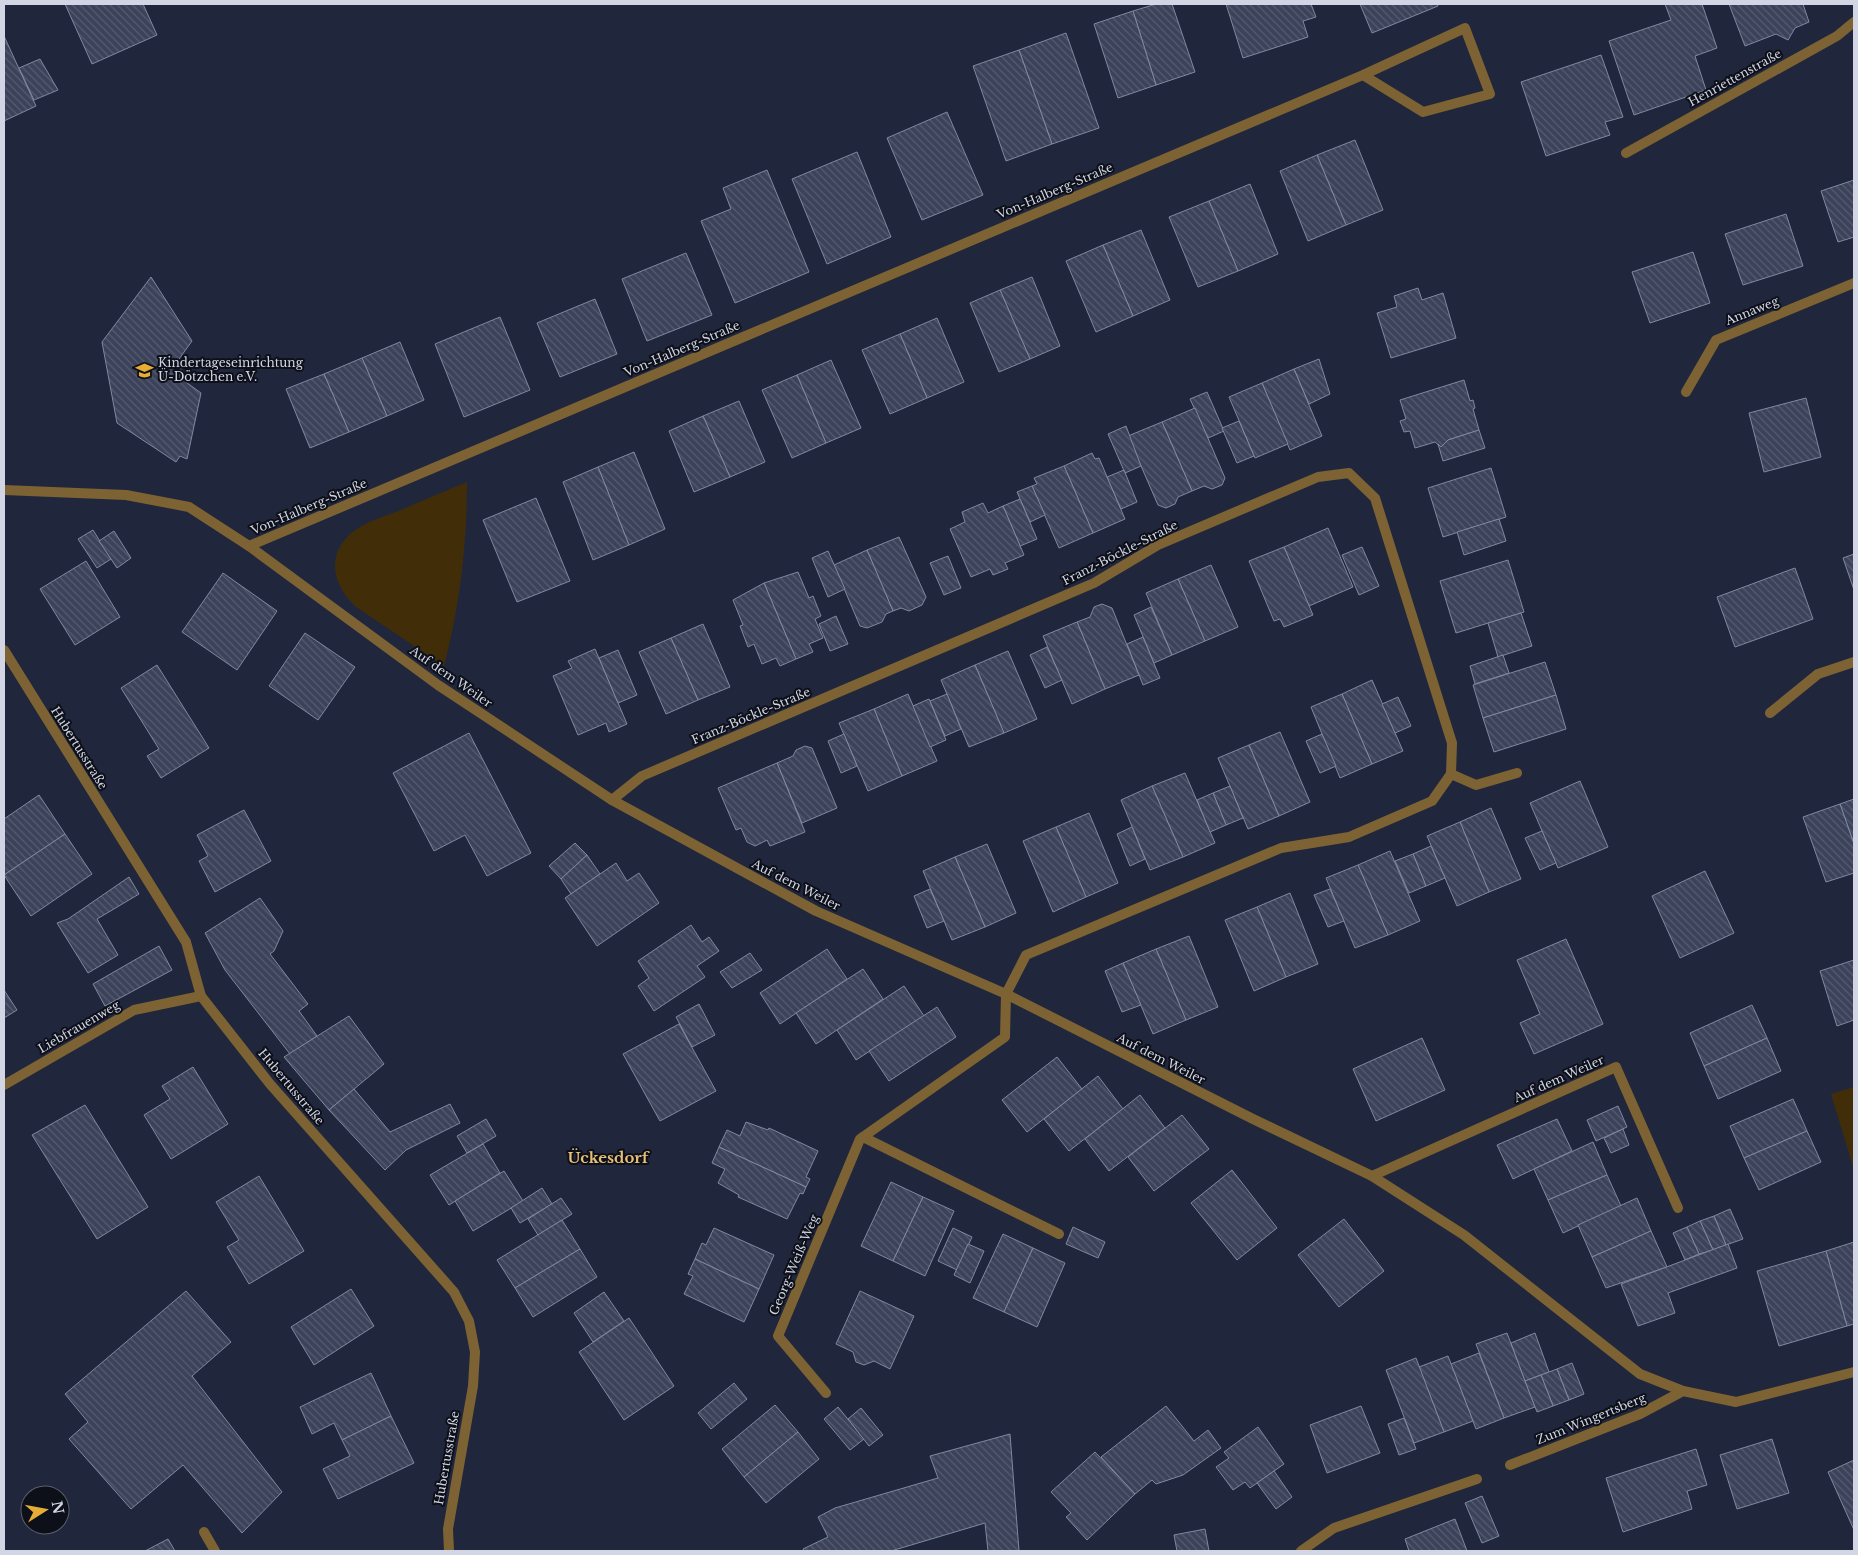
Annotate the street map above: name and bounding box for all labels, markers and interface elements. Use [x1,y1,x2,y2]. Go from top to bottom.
street label: Henriettenstraße [1686,46,1784,109]
street label: Von-Halberg-Straße [994,159,1115,222]
street label: Annaweg [1722,293,1781,328]
street label: Von-Halberg-Straße [621,317,742,380]
place label: Kindertageseinrichtung Ü-Dötzchen e.V. [158,355,304,384]
school or university icon: Kindertageseinrichtung Ü-Dötzchen e.V. [134,360,154,380]
street label: Von-Halberg-Straße [248,475,369,538]
street label: Franz-Böckle-Straße [1060,517,1180,588]
street label: Auf dem Weiler [406,642,496,711]
street label: Franz-Böckle-Straße [689,684,813,747]
street label: Hubertusstraße [48,704,111,792]
street label: Auf dem Weiler [749,855,843,913]
street label: Liebfrauenweg [35,997,123,1056]
street label: Auf dem Weiler [1114,1029,1208,1087]
street label: Hubertusstraße [255,1046,328,1128]
street label: Auf dem Weiler [1511,1052,1606,1106]
district label: Ückesdorf [568,1148,651,1167]
street label: Georg-Weiß-Weg [766,1212,822,1317]
street label: Zum Wingertsberg [1534,1389,1648,1447]
street label: Hubertusstraße [431,1410,462,1506]
north arrow [20,1485,70,1535]
text: N [48,1499,68,1516]

